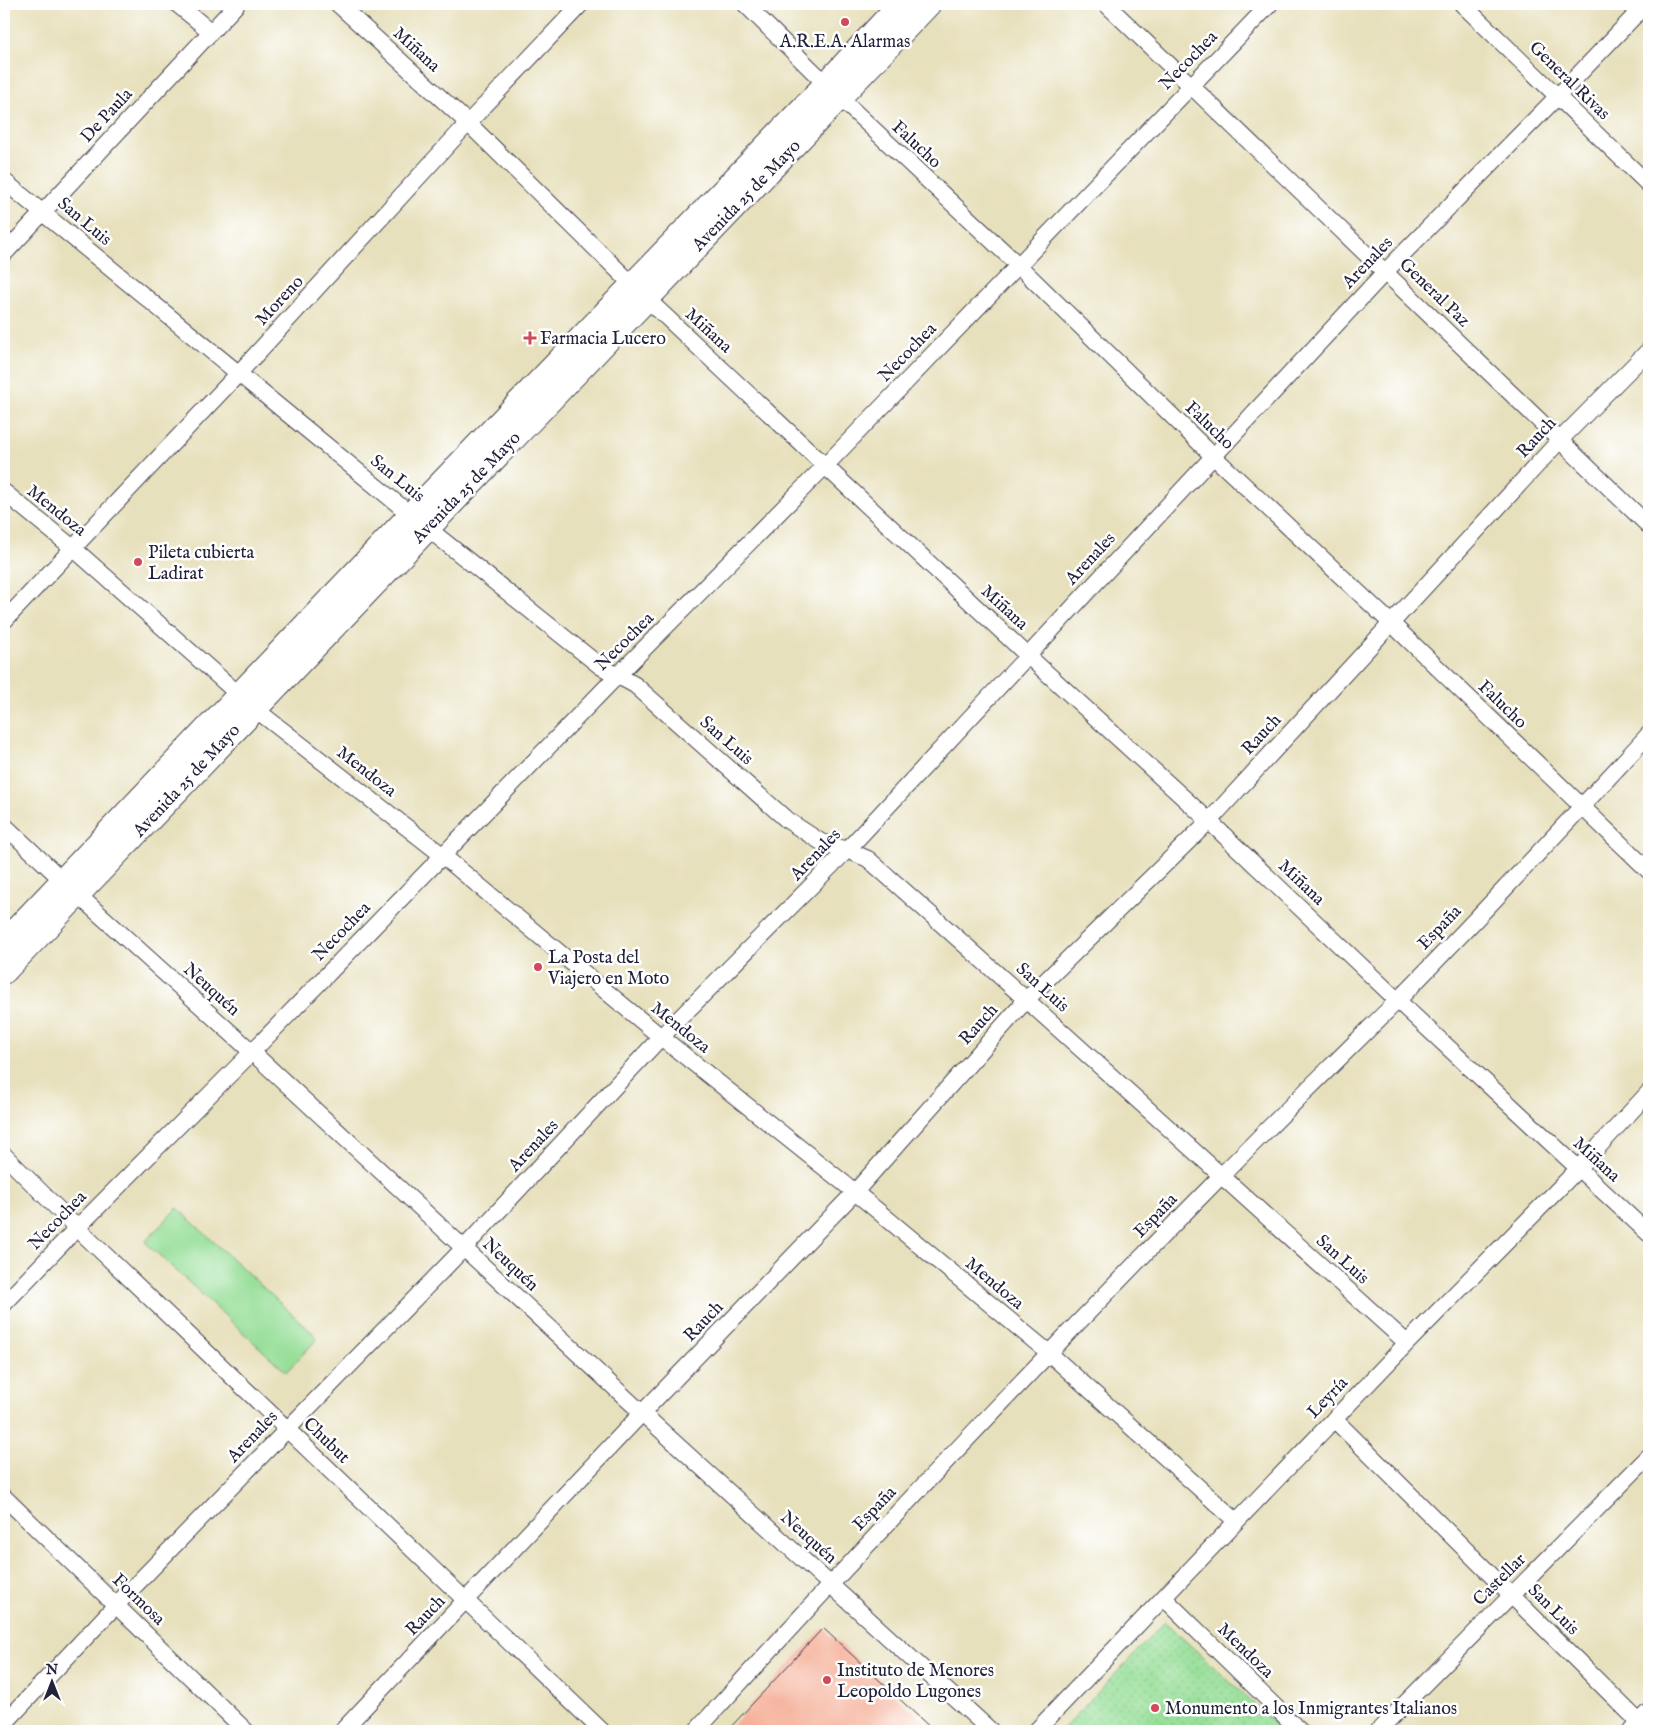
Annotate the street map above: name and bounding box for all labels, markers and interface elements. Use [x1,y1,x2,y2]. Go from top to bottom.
marker: A.R.E.A. Alarmas [839,16,851,28]
street label: Miñana [387,22,445,78]
street label: Necochea [1155,26,1223,96]
place label: A.R.E.A. Alarmas [779,31,910,54]
street label: General Rivas [1524,37,1614,125]
street label: De Paula [76,84,138,148]
street label: Falucho [886,116,946,174]
street label: Avenida 25 de Mayo [687,135,807,258]
street label: San Luis [52,193,116,251]
street label: Arenales [1337,232,1399,295]
street label: General Paz [1394,254,1474,333]
street label: Moreno [251,271,309,331]
street label: Miñana [679,303,737,359]
street label: Necochea [874,318,942,388]
place label: Farmacia Lucero [540,328,666,351]
marker: Farmacia Lucero [524,332,536,344]
street label: Falucho [1179,397,1239,455]
street label: Rauch [1512,412,1562,463]
street label: Avenida 25 de Mayo [407,427,527,550]
street label: San Luis [365,450,429,508]
street label: Mendoza [22,480,91,542]
street label: Arenales [1060,528,1121,591]
place label: Pileta cubierta Ladirat [148,542,255,586]
marker: Pileta cubierta Ladirat [132,556,144,568]
street label: Miñana [975,580,1033,636]
street label: Necochea [591,608,660,676]
street label: Falucho [1472,676,1532,734]
street label: Rauch [1237,709,1287,760]
street label: San Luis [694,712,758,771]
street label: Avenida 25 de Mayo [128,719,246,843]
street label: Mendoza [331,742,401,803]
street label: Arenales [785,824,847,887]
street label: Miñana [1273,855,1329,911]
street label: Necochea [308,897,376,967]
street label: España [1413,901,1467,955]
place label: La Posta del Viajero en Moto [547,947,669,991]
street label: San Luis [1011,958,1073,1018]
street label: Neuquén [178,959,245,1022]
marker: La Posta del Viajero en Moto [532,961,544,973]
street label: Mendoza [646,997,715,1059]
street label: Rauch [954,999,1004,1051]
street label: Arenales [503,1115,564,1178]
street label: Miñana [1567,1132,1625,1188]
street label: Necochea [24,1186,92,1256]
street label: España [1129,1189,1183,1243]
street label: San Luis [1311,1230,1373,1290]
street label: Neuquén [477,1233,543,1297]
street label: Mendoza [960,1253,1028,1316]
street label: Rauch [679,1296,729,1347]
street label: Leyría [1303,1372,1354,1424]
street label: Arenales [222,1406,284,1469]
street label: Chubut [298,1413,354,1469]
street label: España [848,1482,902,1536]
street label: Neuquén [775,1507,842,1570]
street label: Castellar [1469,1548,1532,1611]
street label: Formosa [107,1569,170,1631]
street label: San Luis [1522,1579,1584,1641]
street label: Rauch [401,1590,451,1641]
street label: Mendoza [1212,1618,1278,1684]
north arrow [28,1658,78,1708]
place label: Instituto de Menores Leopoldo Lugones [837,1660,994,1704]
text: N [45,1661,58,1679]
marker: Instituto de Menores Leopoldo Lugones [821,1674,833,1686]
place label: Monumento a los Inmigrantes Italianos [1165,1698,1457,1721]
marker: Monumento a los Inmigrantes Italianos [1149,1702,1161,1714]

